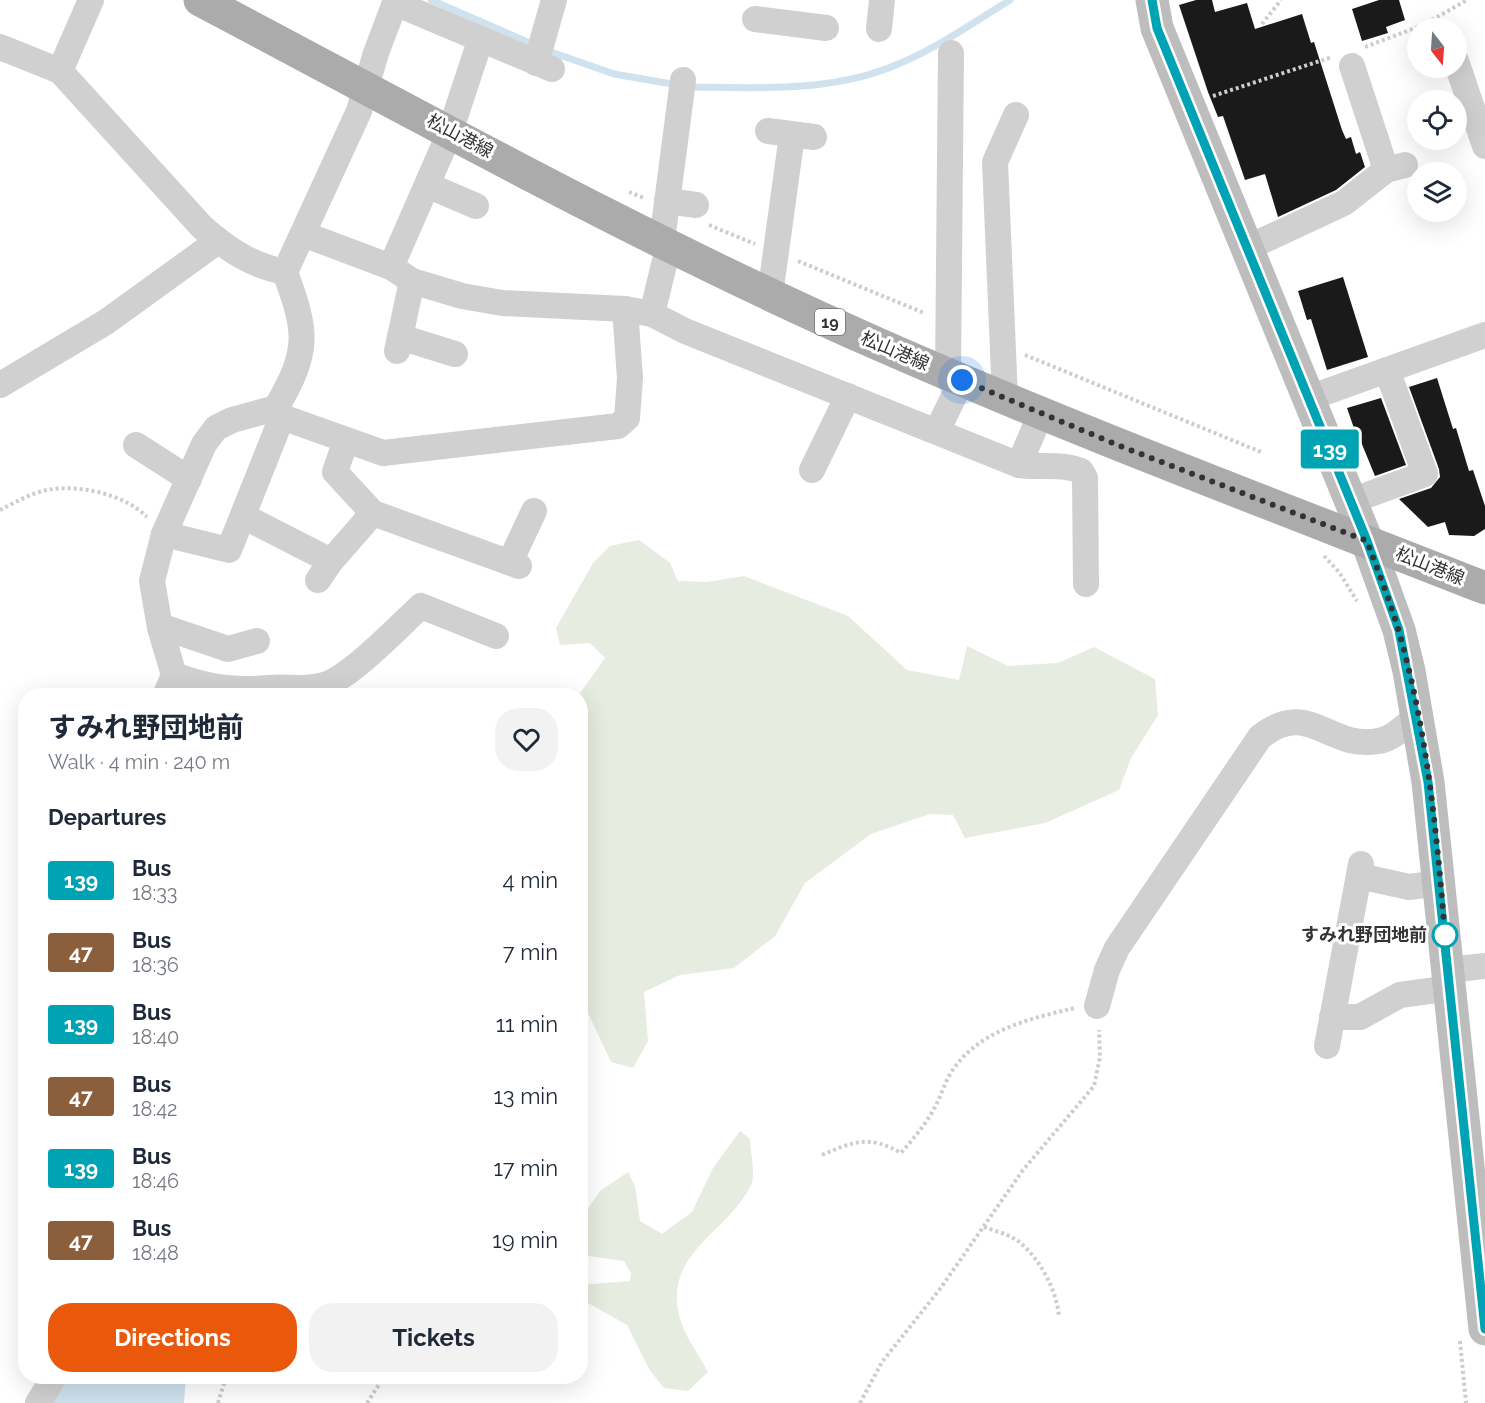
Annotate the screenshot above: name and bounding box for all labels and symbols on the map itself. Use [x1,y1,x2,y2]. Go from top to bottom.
north arrow [1407,18,1467,78]
street label: 松山港線 [424,109,497,162]
road number: 19 [815,309,845,335]
street label: 松山港線 [858,327,932,374]
your location [947,365,977,395]
line badge: 139 [1296,430,1364,468]
street label: 松山港線 [1393,542,1467,589]
marker: すみれ野団地前 [1432,922,1458,948]
place label: すみれ野団地前 [1301,924,1427,945]

